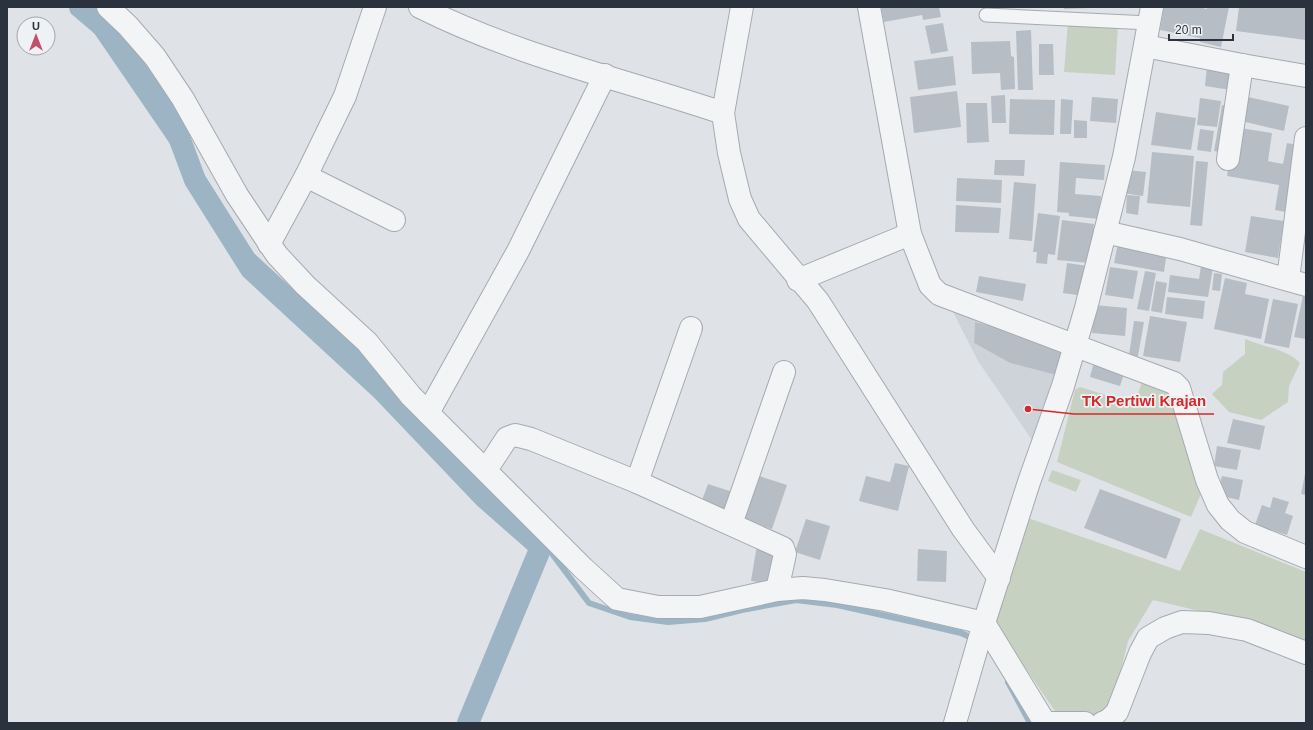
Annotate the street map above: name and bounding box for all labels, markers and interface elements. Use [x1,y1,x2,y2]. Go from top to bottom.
north arrow [16,16,56,56]
scale bar [1169,16,1233,42]
text: U [32,20,40,32]
text: 20 m [1175,23,1202,37]
callout: TK Pertiwi Krajan [1074,387,1214,414]
text: TK Pertiwi Krajan [1082,392,1206,409]

